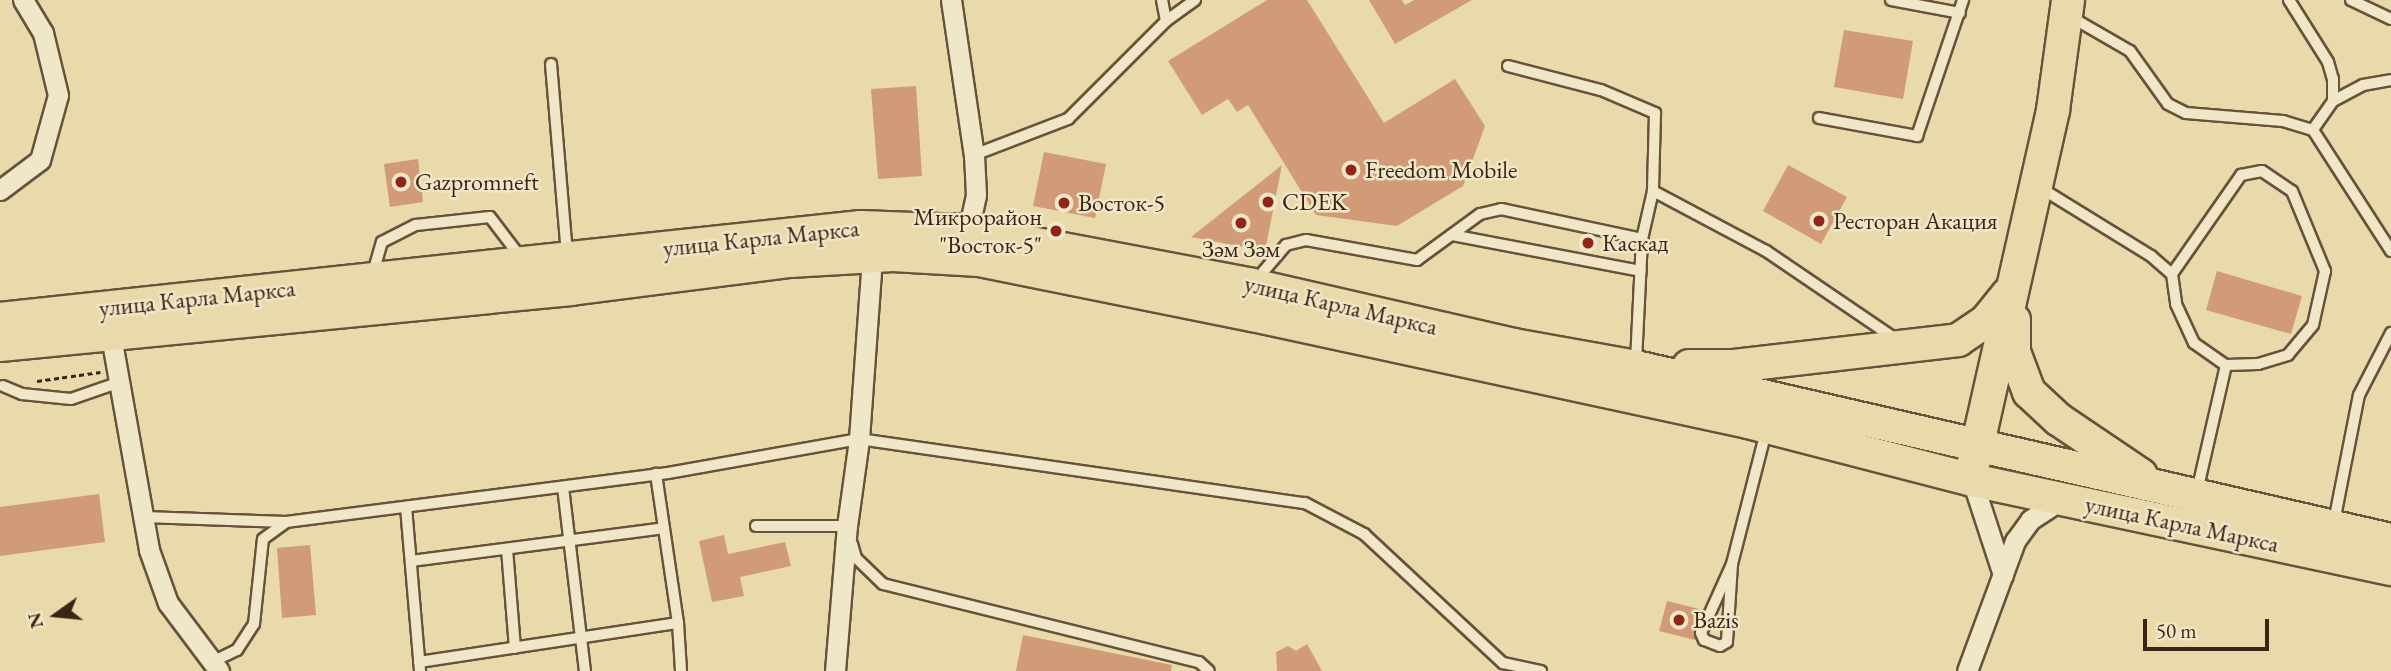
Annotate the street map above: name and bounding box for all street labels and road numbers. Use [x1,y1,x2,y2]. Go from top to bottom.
street label: улица Карла Маркса [661,213,861,263]
street label: улица Карла Маркса [1242,269,1440,341]
street label: улица Карла Маркса [97,273,297,323]
street label: улица Карла Маркса [2083,489,2281,559]

